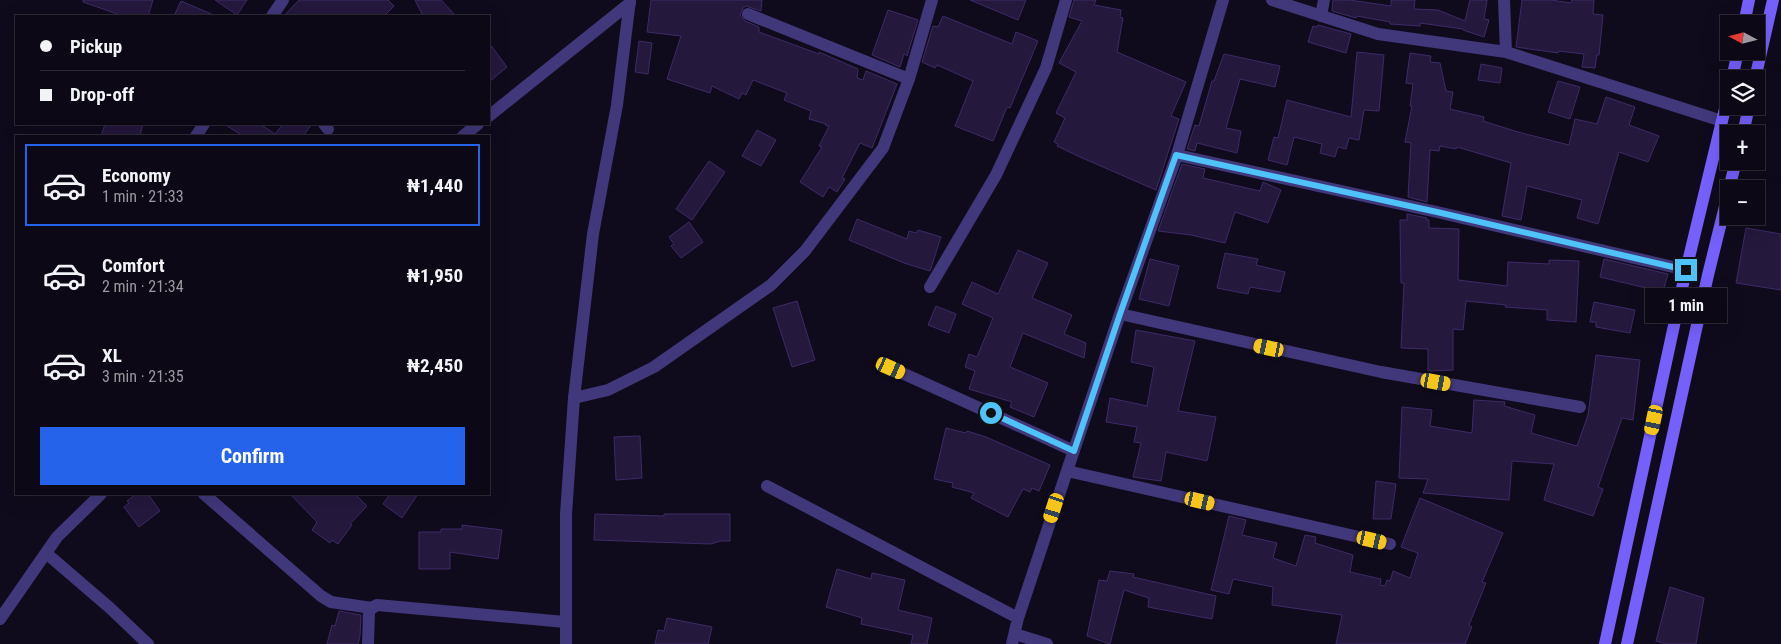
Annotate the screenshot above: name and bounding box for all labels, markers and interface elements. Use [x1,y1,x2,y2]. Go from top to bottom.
north arrow [1720,15,1765,60]
map controls [1720,15,1765,225]
text: Pickup [70,35,122,58]
button: layers [1720,70,1765,115]
text: Drop-off [70,83,134,106]
button: + [1720,125,1765,170]
icon: car [42,163,87,208]
text: Economy [102,164,171,187]
text: ₦1,440 [406,174,463,197]
button: − [1720,180,1765,225]
text: 1 min · 21:33 [102,187,184,206]
icon: car [42,253,87,298]
text: Comfort [102,254,165,277]
route end [1675,259,1697,281]
text: ₦1,950 [406,264,463,287]
text: 2 min · 21:34 [102,277,184,296]
callout: 1 min [1645,288,1727,322]
text: 1 min [1668,296,1704,315]
car [1252,338,1285,358]
icon: car [42,343,87,388]
text: XL [102,344,122,367]
text: ₦2,450 [406,354,463,377]
car [874,355,907,381]
text: 3 min · 21:35 [102,367,184,386]
car [1419,372,1452,392]
route start [980,402,1002,424]
car [1643,404,1664,436]
button: Confirm [40,427,465,485]
car [1183,490,1216,512]
car [1042,491,1065,525]
car [1355,529,1388,551]

